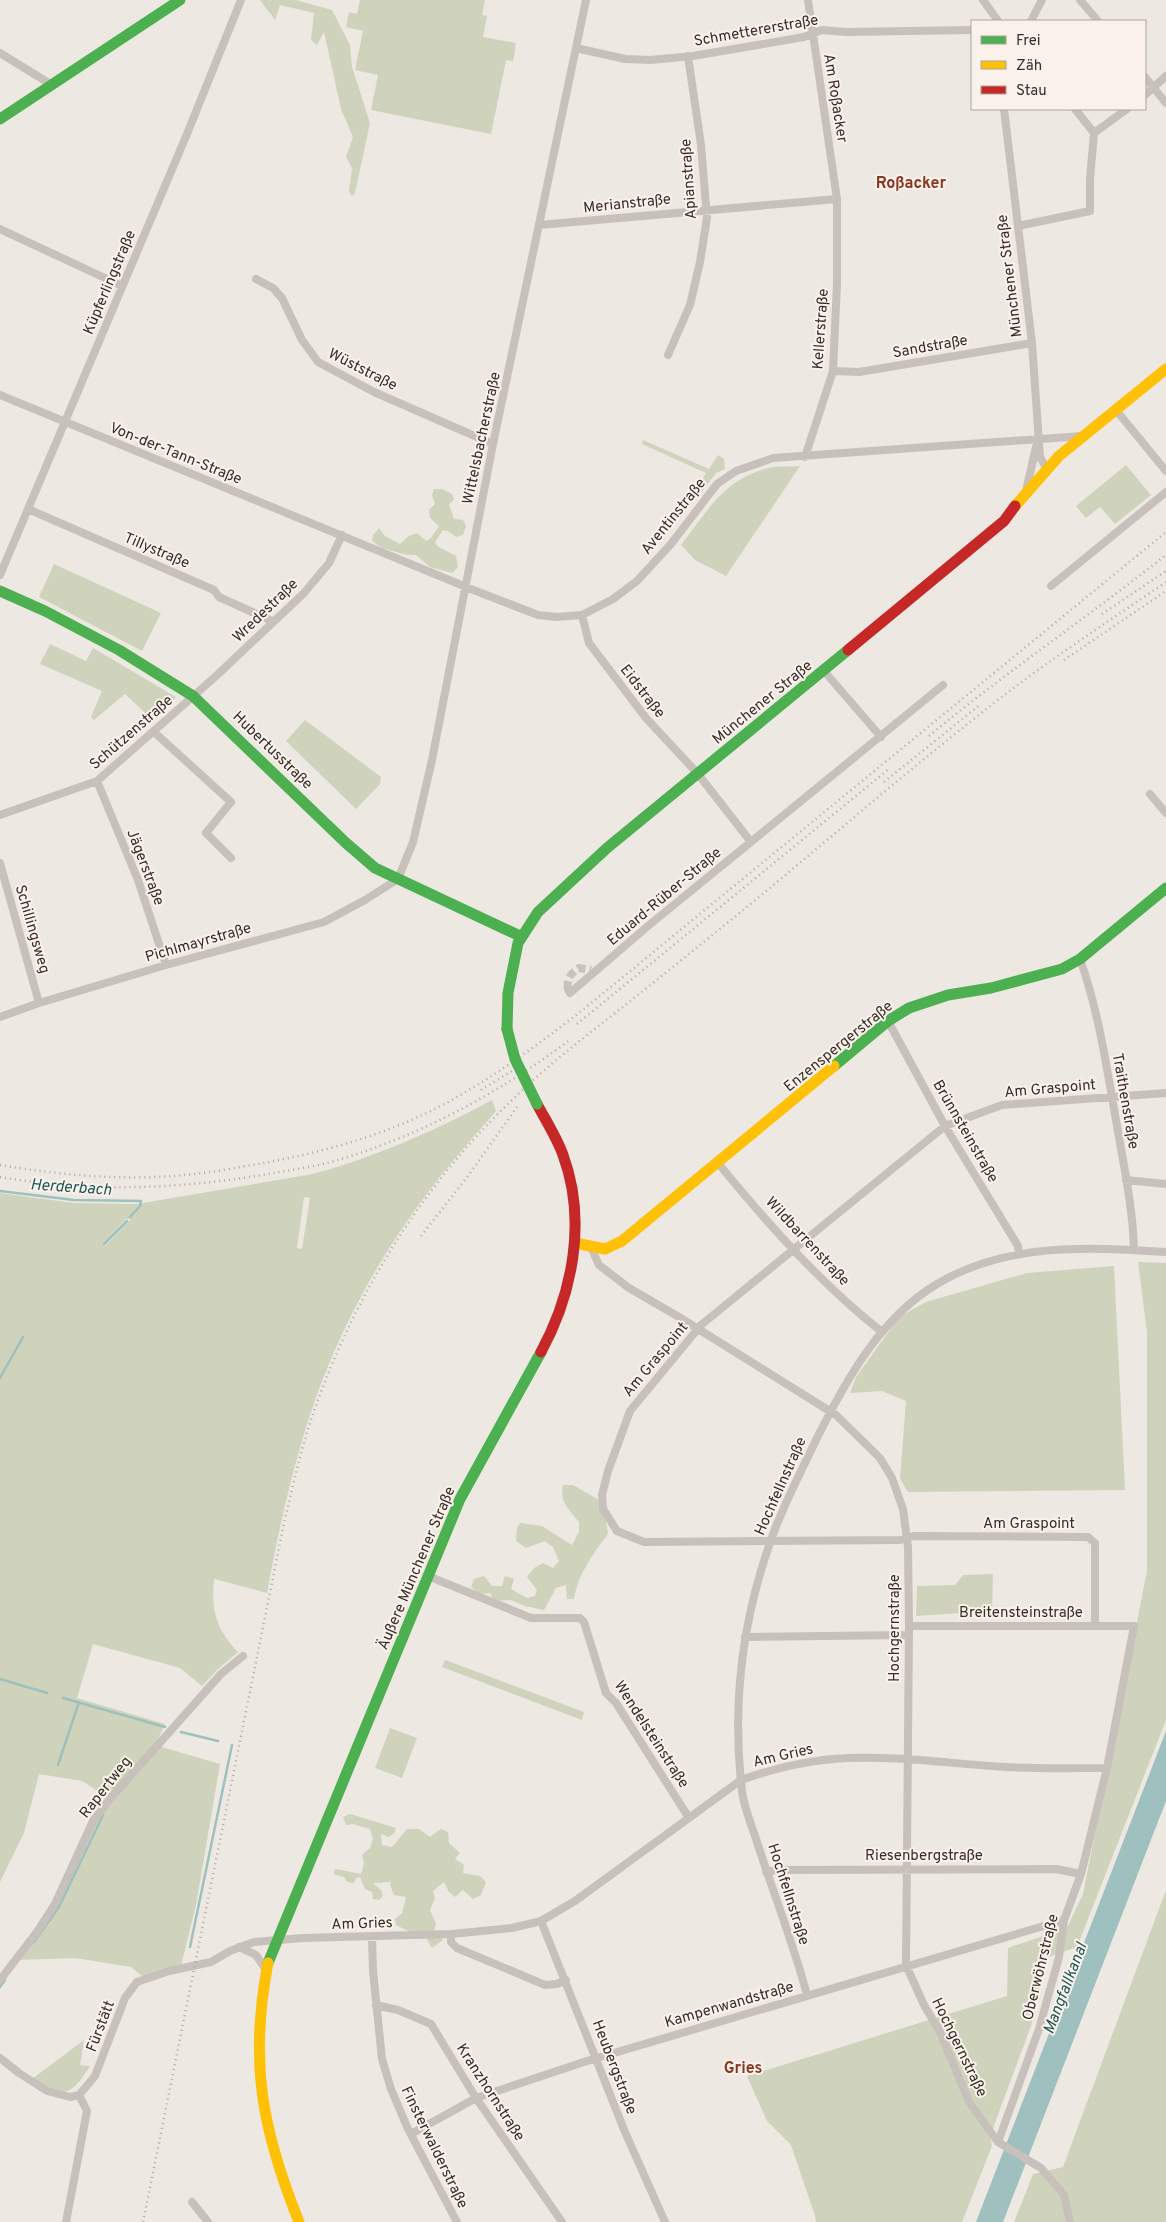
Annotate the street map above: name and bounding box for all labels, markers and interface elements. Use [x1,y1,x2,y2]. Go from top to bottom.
street label: Schmettererstraße [693,11,820,52]
legend [971,20,1146,110]
text: Frei [1016,32,1041,51]
street label: Am Roßacker [818,52,851,144]
text: Zäh [1016,57,1042,76]
text: Stau [1016,82,1047,101]
street label: Apianstraße [677,138,702,220]
district label: Roßacker [876,174,947,194]
street label: Merianstraße [582,190,672,219]
street label: Münchener Straße [994,213,1027,338]
street label: Küpferlingstraße [80,227,141,338]
street label: Kellerstraße [809,288,834,370]
street label: Sandstraße [891,332,969,363]
street label: Wüststraße [325,345,400,396]
street label: Wittelsbacherstraße [459,370,506,506]
street label: Von-der-Tann-Straße [107,419,244,490]
street label: Aventinstraße [638,475,711,559]
street label: Tillystraße [121,529,192,574]
street label: Wredestraße [229,575,303,647]
street label: Münchener Straße [709,657,817,749]
street label: Eidstraße [615,661,669,723]
street label: Schützenstraße [86,692,178,775]
street label: Hubertusstraße [228,708,316,794]
street label: Jägerstraße [121,827,168,908]
street label: Eduard-Rüber-Straße [604,844,726,951]
street label: Schillingsweg [10,883,53,976]
street label: Pichlmayrstraße [143,919,254,968]
street label: Enzenspergerstraße [781,997,897,1097]
street label: Traithenstraße [1107,1052,1142,1151]
street label: Am Graspoint [1003,1076,1097,1103]
street label: Brünnsteinstraße [928,1077,1002,1187]
water label: Herderbach [30,1175,112,1201]
street label: Wildbarrenstraße [761,1193,853,1291]
street label: Am Graspoint [619,1319,693,1401]
street label: Hochfellnstraße [751,1434,812,1539]
street label: Äußere Münchener Straße [373,1484,460,1653]
street label: Am Graspoint [983,1515,1075,1534]
street label: Hochgernstraße [886,1574,905,1682]
street label: Breitensteinstraße [959,1604,1083,1623]
street label: Wendelsteinstraße [609,1678,693,1792]
street label: Am Gries [751,1740,815,1773]
street label: Rapertweg [76,1753,136,1823]
street label: Hochfellnstraße [762,1841,813,1948]
street label: Riesenbergstraße [865,1847,983,1866]
street label: Oberwöhrstraße [1019,1912,1064,2022]
street label: Am Gries [331,1914,393,1935]
water label: Mangfallkanal [1039,1939,1093,2037]
street label: Kampenwandstraße [663,1978,796,2033]
street label: Hochgernstraße [926,1995,991,2100]
street label: Fürstätt [83,1998,120,2055]
street label: Heubergstraße [587,2018,640,2117]
street label: Kranzhornstraße [451,2040,528,2145]
district label: Gries [724,2059,762,2079]
street label: Finsterwalderstraße [396,2083,471,2212]

